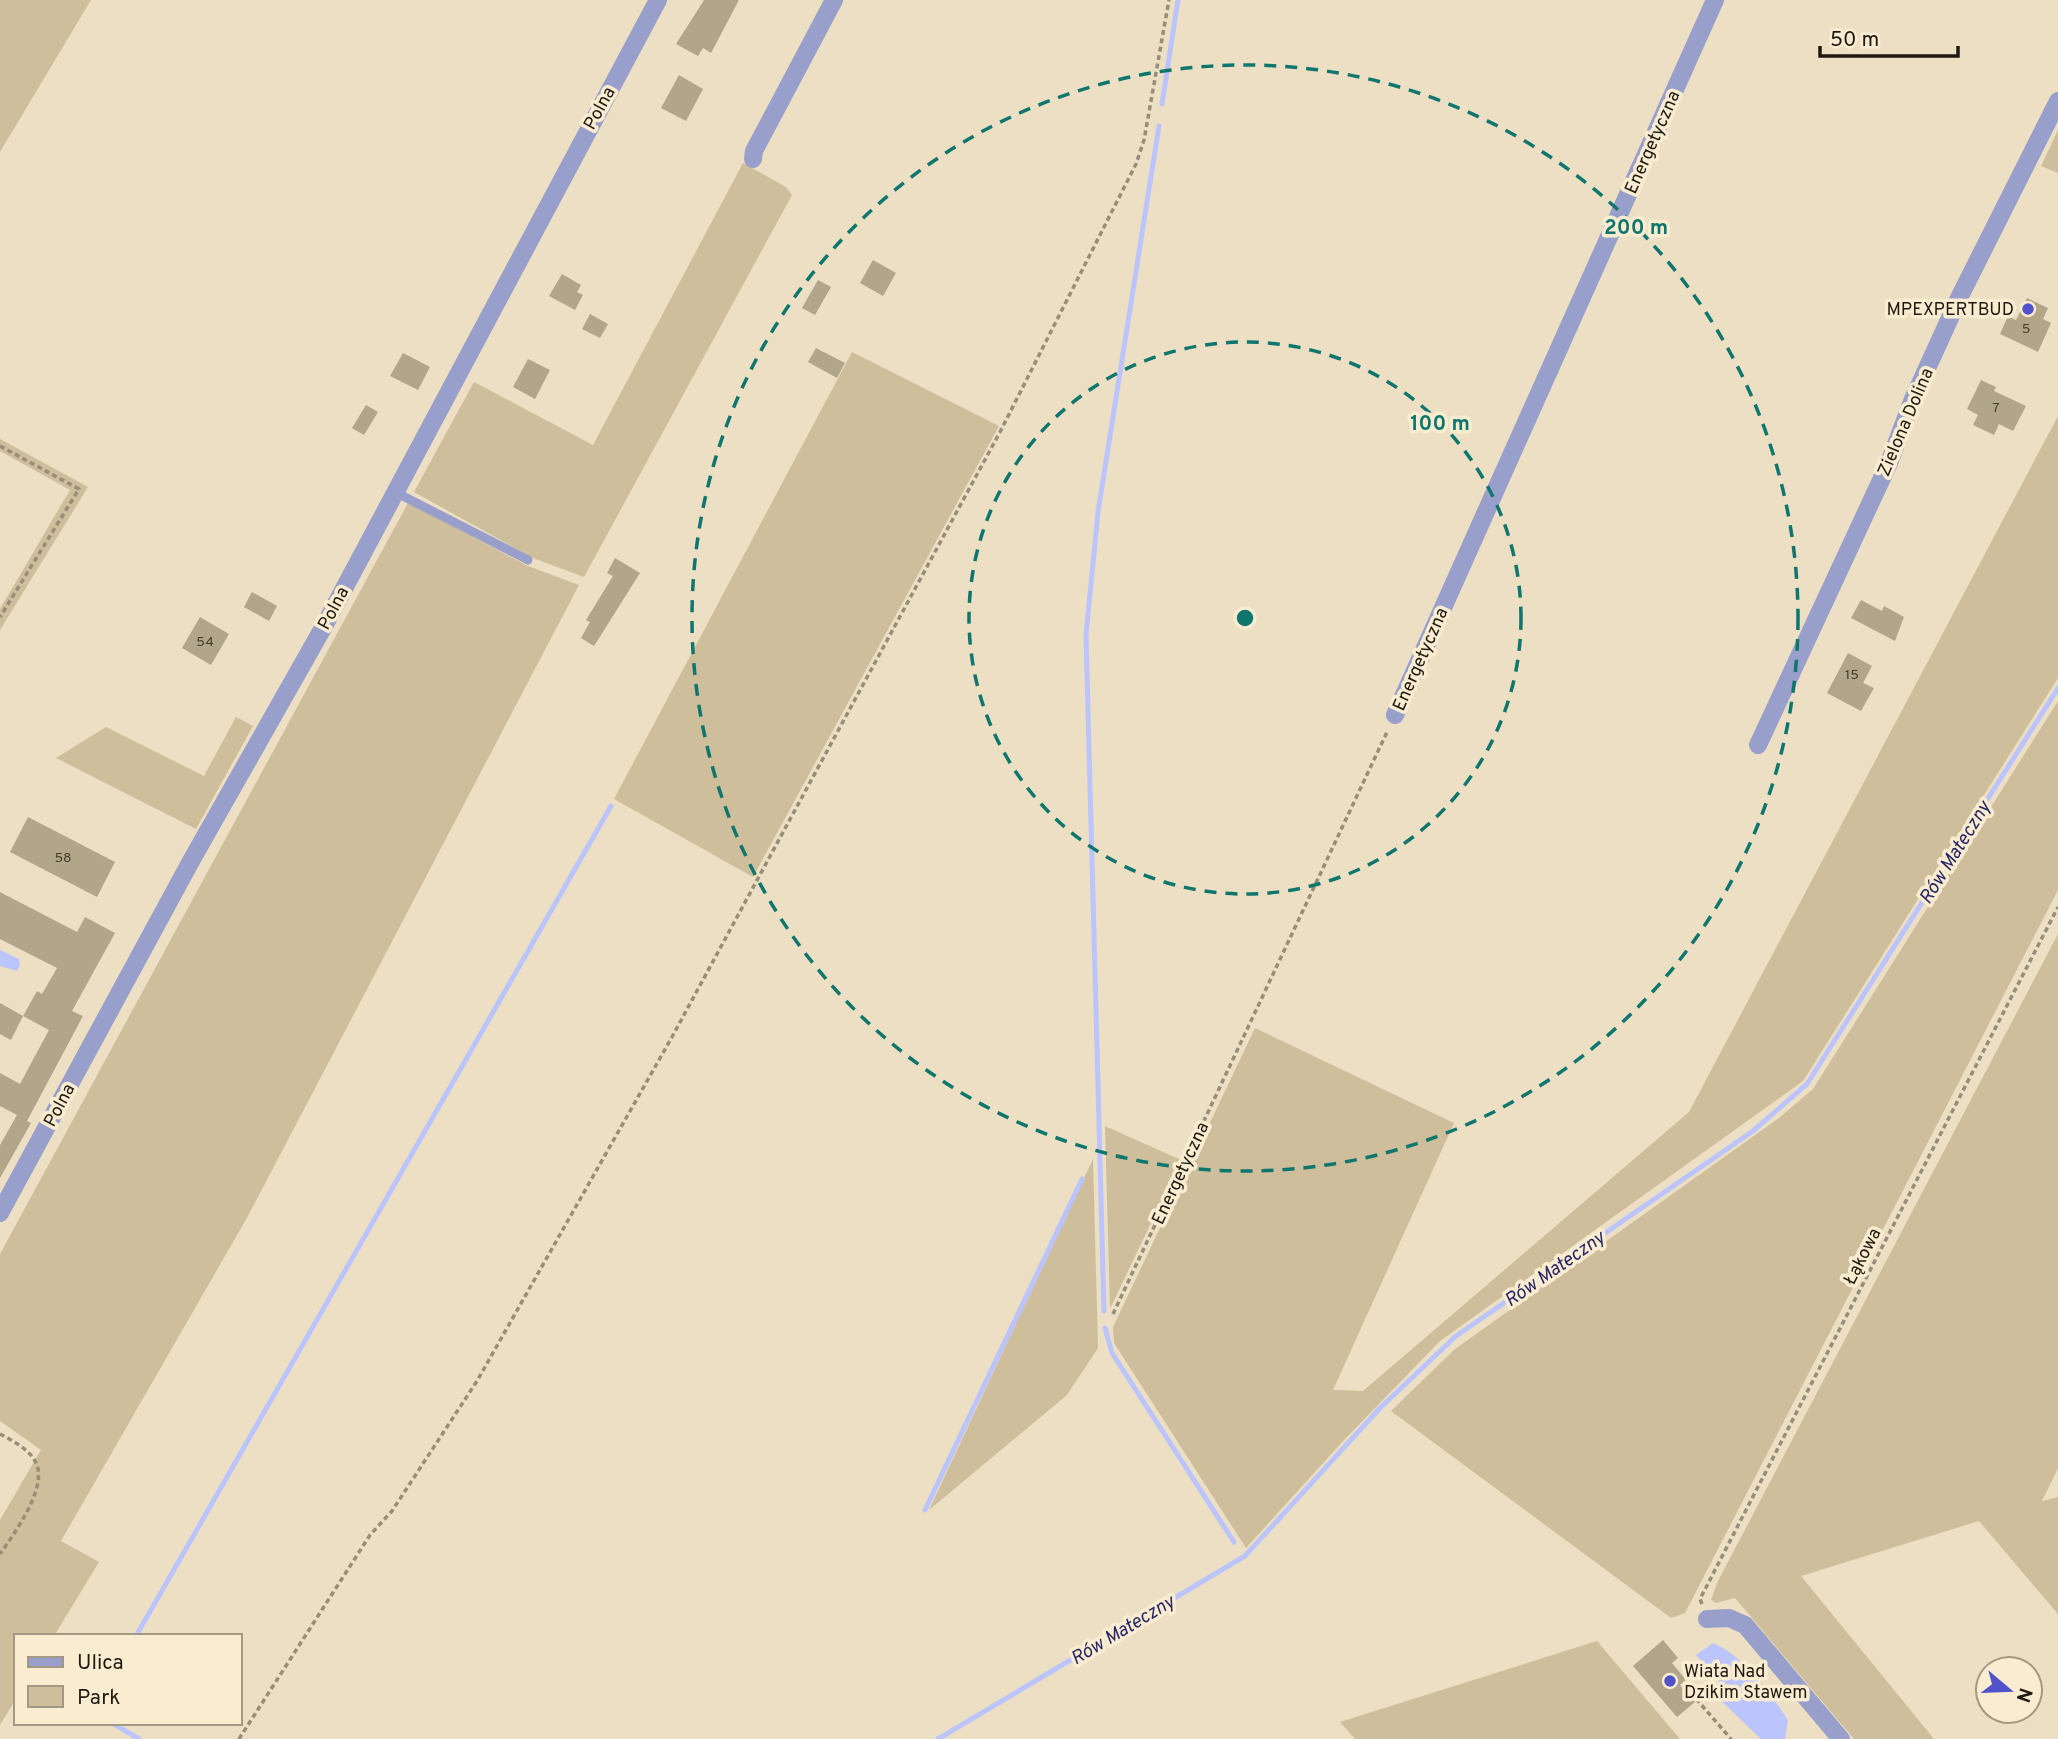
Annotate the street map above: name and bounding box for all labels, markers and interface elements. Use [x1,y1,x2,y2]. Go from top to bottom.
scale bar [1820,14,1958,58]
text: 50 m [1830,27,1879,54]
street label: Polna [579,83,621,134]
street label: Energetyczna [1620,87,1686,198]
text: 200 m [1604,215,1668,242]
place label: MPEXPERTBUD [1886,299,2014,322]
marker: MPEXPERTBUD [2020,301,2036,317]
house number: 5 [2022,321,2030,338]
street label: Zielona Dolina [1873,365,1940,480]
house number: 7 [1992,400,2000,417]
text: 100 m [1410,411,1470,438]
street label: Polna [313,583,355,634]
street label: Energetyczna [1388,604,1454,715]
centre of rings [1233,606,1257,630]
house number: 54 [196,634,214,651]
house number: 15 [1845,667,1859,684]
water label: Rów Mateczny [1915,796,1998,909]
house number: 58 [54,850,72,867]
street label: Polna [39,1080,81,1131]
street label: Energetyczna [1148,1119,1215,1229]
street label: Łąkowa [1839,1224,1887,1289]
water label: Rów Mateczny [1500,1226,1611,1313]
water label: Rów Mateczny [1067,1590,1180,1671]
legend [14,1634,242,1725]
text: Ulica [77,1650,124,1677]
north arrow [1974,1655,2044,1725]
place label: Wiata Nad Dzikim Stawem [1684,1661,1808,1705]
marker: Wiata Nad Dzikim Stawem [1662,1673,1678,1689]
text: Park [77,1685,120,1712]
text: N [2010,1685,2037,1705]

